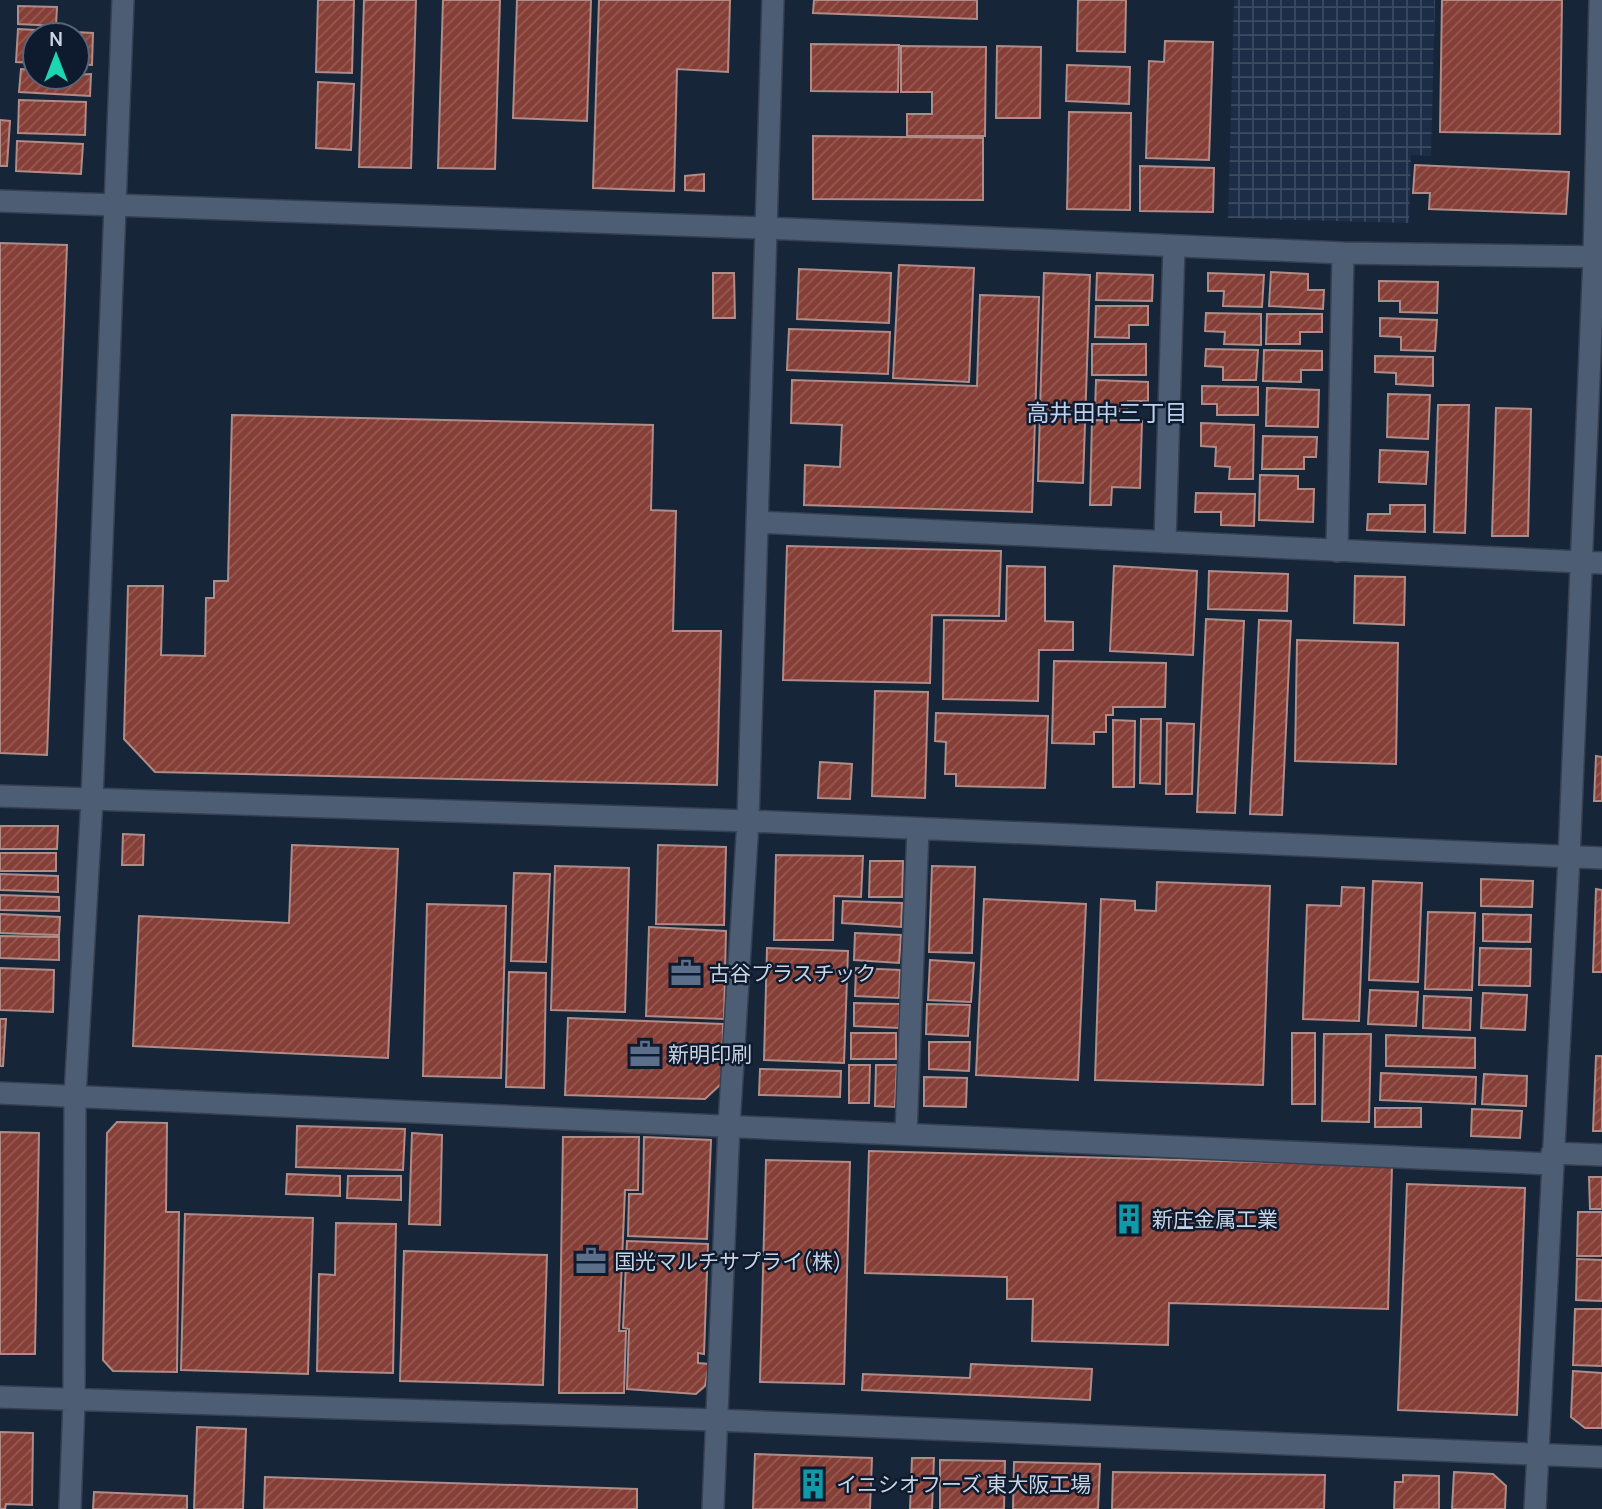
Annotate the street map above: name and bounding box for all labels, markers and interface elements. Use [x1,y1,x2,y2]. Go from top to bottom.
north arrow [21,21,91,91]
text: N [49,26,63,52]
district label: 高井田中三丁目 [1027,396,1188,428]
office icon: 古谷プラスチック [669,956,703,990]
place label: 古谷プラスチック [709,959,877,987]
office icon: 新明印刷 [628,1037,662,1071]
place label: 新明印刷 [668,1040,752,1068]
building icon: 新庄金属工業 [1112,1202,1146,1236]
place label: 新庄金属工業 [1152,1205,1278,1233]
office icon: 国光マルチサプライ(株) [574,1244,608,1278]
place label: 国光マルチサプライ(株) [614,1247,842,1275]
building icon: イニシオフーズ 東大阪工場 [796,1467,830,1501]
place label: イニシオフーズ 東大阪工場 [836,1470,1091,1498]

